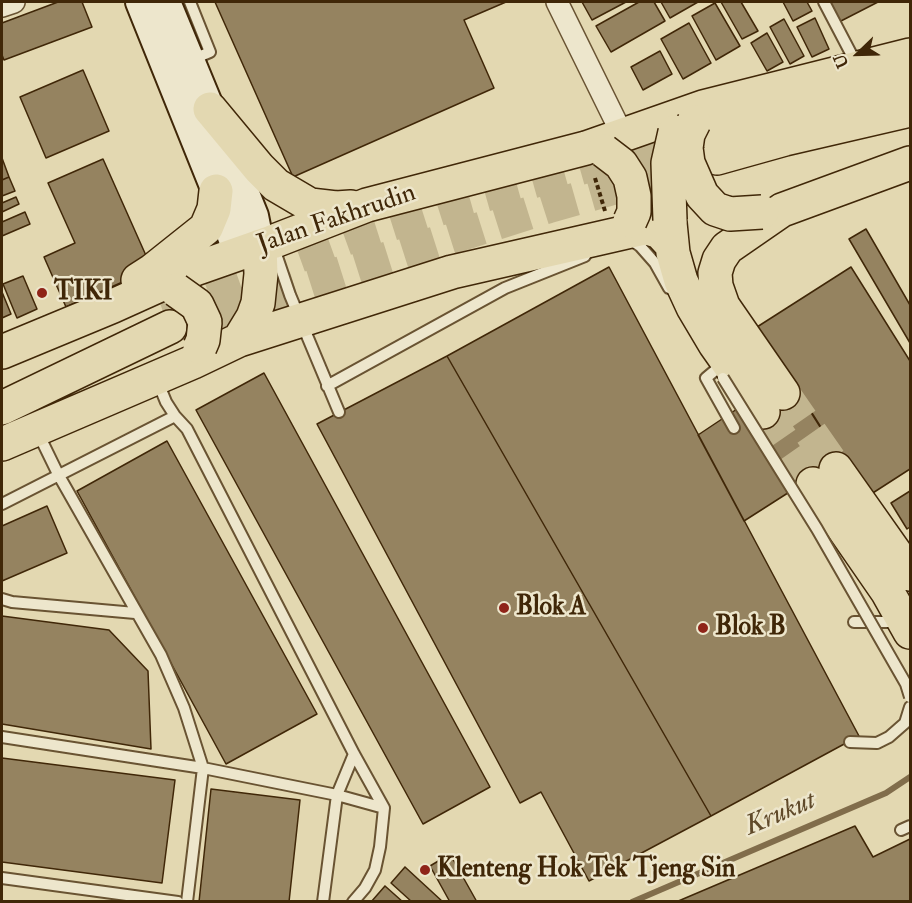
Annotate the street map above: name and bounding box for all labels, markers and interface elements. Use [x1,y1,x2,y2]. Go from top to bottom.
north arrow [828,24,888,84]
text: U [830,51,853,71]
street label: Jalan Fakhrudin [254,178,420,262]
place label: TIKI [54,277,112,309]
marker: TIKI [35,286,49,300]
place label: Blok A [516,592,586,624]
marker: Blok A [497,601,511,615]
place label: Blok B [715,612,786,644]
marker: Blok B [696,621,710,635]
water label: Krukut [741,786,821,844]
place label: Klenteng Hok Tek Tjeng Sin [437,854,735,886]
marker: Klenteng Hok Tek Tjeng Sin [418,863,432,877]

